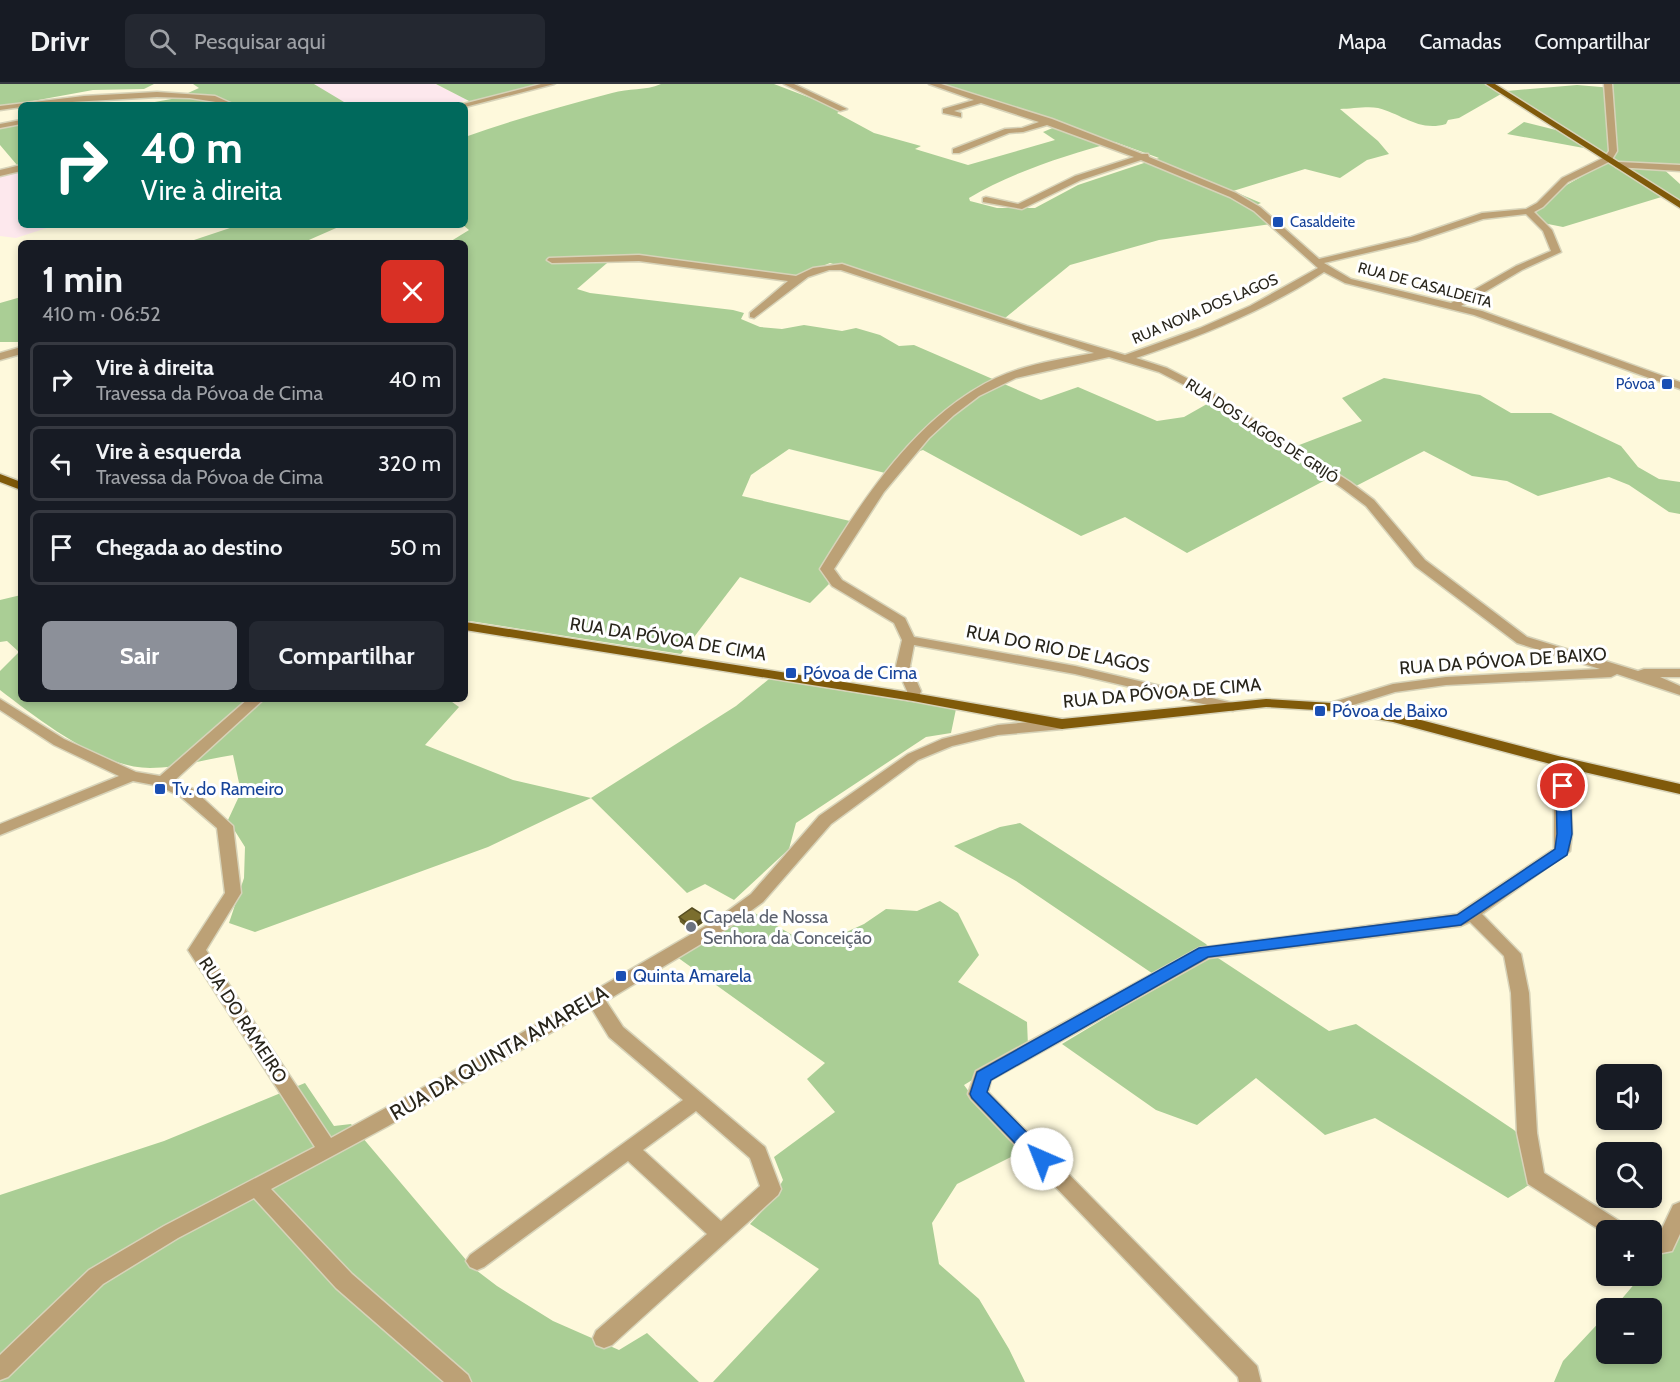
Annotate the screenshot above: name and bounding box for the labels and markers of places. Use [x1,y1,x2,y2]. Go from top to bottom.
place label: Casaldeite [1290,213,1355,231]
marker: Casaldeite [1271,215,1285,229]
place label: Póvoa [1616,375,1656,393]
marker: Póvoa [1660,377,1674,391]
place label: Póvoa de Cima [803,662,918,684]
marker: Póvoa de Cima [784,666,798,680]
place label: Póvoa de Baixo [1332,700,1448,722]
marker: Póvoa de Baixo [1313,704,1327,718]
pin [1537,760,1588,811]
place label: Tv. do Rameiro [172,778,284,800]
marker: Tv. do Rameiro [153,782,167,796]
place label: Capela de Nossa Senhora da Conceição [703,906,872,949]
marker: Capela de Nossa Senhora da Conceição [684,920,698,934]
place label: Quinta Amarela [633,965,752,987]
marker: Quinta Amarela [614,969,628,983]

